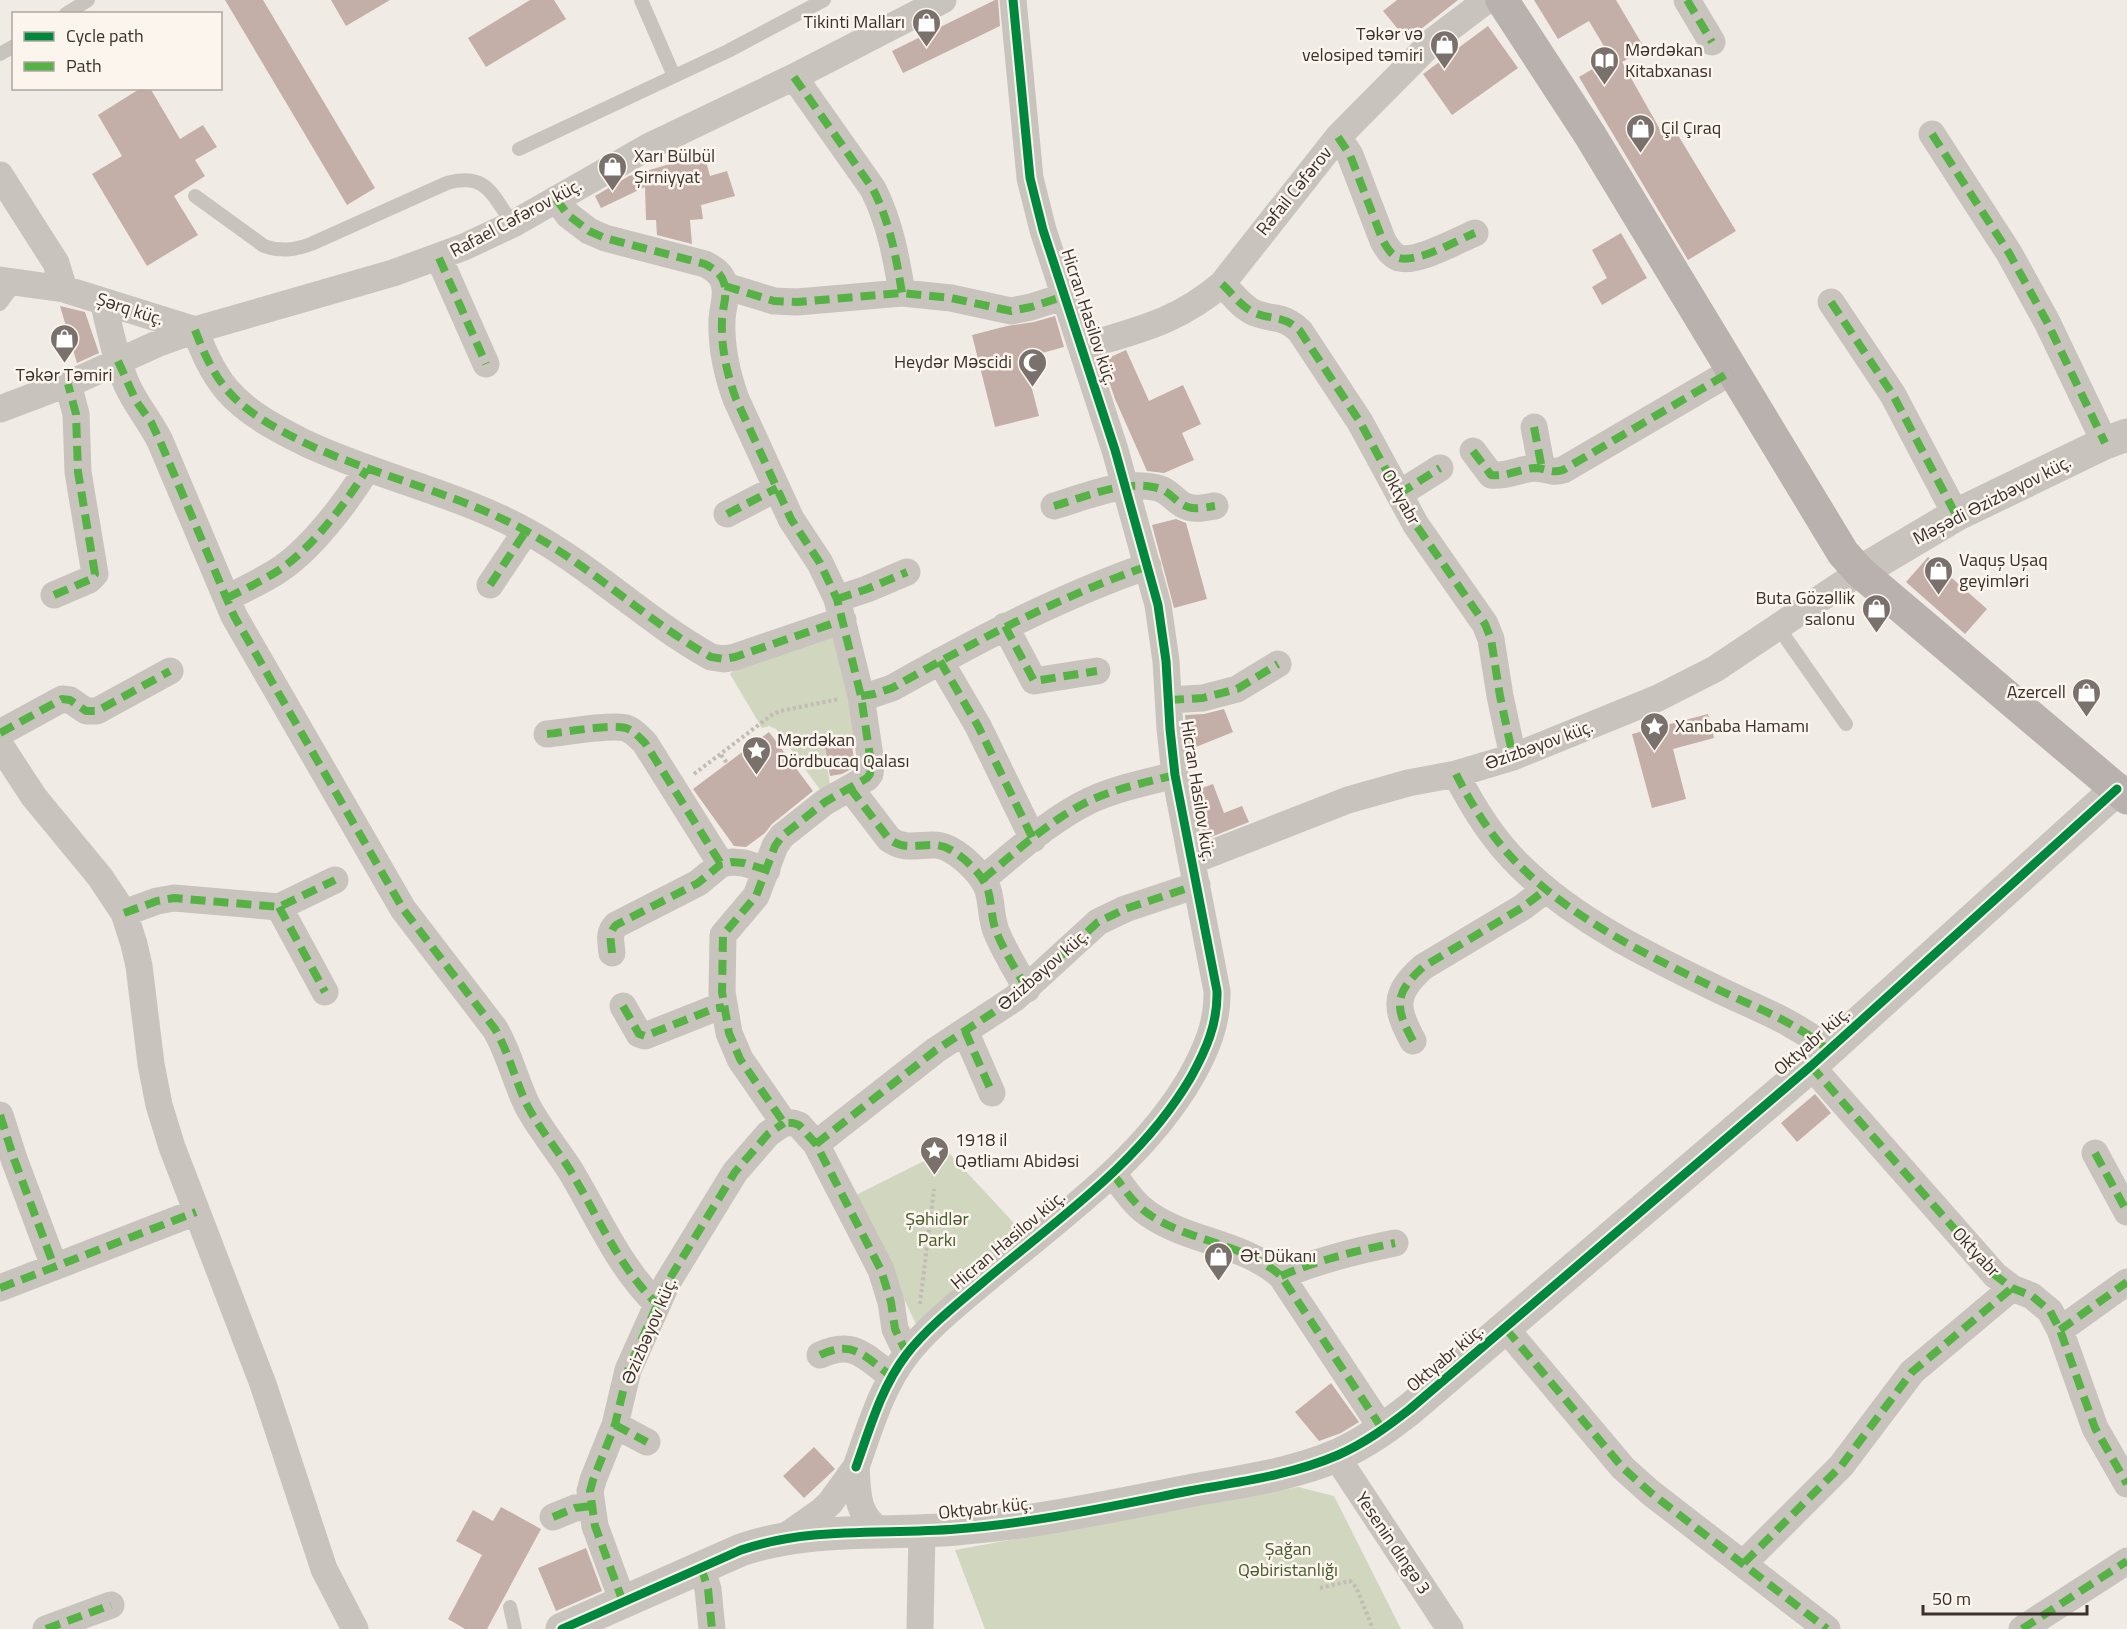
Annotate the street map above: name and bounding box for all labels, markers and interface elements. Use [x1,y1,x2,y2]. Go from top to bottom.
shop icon: Tikinti Malları [910,6,942,48]
place label: Tikinti Malları [804,8,905,35]
legend [12,12,222,90]
place label: Təkər və velosiped təmiri [1302,20,1423,68]
text: Cycle path [66,22,144,49]
shop icon: Təkər və velosiped təmiri [1428,28,1460,70]
place label: Mərdəkan Kitabxanası [1625,36,1712,84]
library icon: Mərdəkan Kitabxanası [1588,44,1620,86]
text: Path [66,52,102,79]
shop icon: Çil Çıraq [1624,112,1656,154]
place label: Çil Çıraq [1661,114,1721,141]
street label: Rəfail Cəfərov [1249,140,1338,241]
place label: Xarı Bülbül Şirniyyat [634,142,715,190]
shop icon: Xarı Bülbül Şirniyyat [597,150,629,192]
street label: Rafael Cəfərov küç. [445,171,587,264]
street label: Hicran Hasilov küç. [1055,245,1124,389]
street label: Şərq küç. [93,285,167,332]
shop icon: Təkər Təmiri [48,322,80,364]
mosque icon: Heydər Məscidi [1017,346,1049,388]
place label: Heydər Məscidi [894,348,1012,375]
place label: Təkər Təmiri [16,361,112,388]
street label: Məşədi Əzizbəyov küç. [1908,448,2076,551]
street label: Oktyabr [1375,464,1428,530]
place label: Vaquş Uşaq geyimləri [1959,546,2048,594]
shop icon: Vaquş Uşaq geyimləri [1922,554,1954,596]
place label: Buta Gözəllik salonu [1755,584,1855,632]
shop icon: Buta Gözəllik salonu [1860,592,1892,634]
shop icon: Azercell [2071,676,2103,718]
place label: Azercell [2007,678,2066,705]
place icon: Xanbaba Hamamı [1638,710,1670,752]
street label: Əzizbəyov küç. [1481,712,1597,777]
place label: Xanbaba Hamamı [1675,712,1809,739]
street label: Hicran Hasilov küç. [1174,719,1223,863]
place label: Mərdəkan Dördbucaq Qalası [777,726,909,774]
place icon: Mərdəkan Dördbucaq Qalası [740,734,772,776]
street label: Əzizbəyov küç. [991,922,1094,1017]
street label: Oktyabr küç. [1767,1000,1856,1082]
place label: 1918 il Qətliamı Abidəsi [955,1126,1079,1174]
place icon: 1918 il Qətliamı Abidəsi [918,1134,950,1176]
street label: Hicran Hasilov küç. [944,1184,1071,1296]
park label: Şəhidlər Parkı [905,1205,969,1253]
street label: Oktyabr [1946,1220,2007,1283]
shop icon: Ət Dükanı [1203,1240,1235,1282]
place label: Ət Dükanı [1240,1242,1316,1269]
street label: Əzizbəyov küç. [614,1273,683,1388]
street label: Oktyabr küç. [1400,1317,1489,1398]
street label: Yesenin dıngə 3 [1349,1486,1438,1599]
street label: Oktyabr küç. [937,1489,1033,1526]
park label: Şağan Qəbiristanlığı [1238,1535,1338,1583]
scale bar [1923,1578,2086,1616]
text: 50 m [1932,1585,1971,1612]

